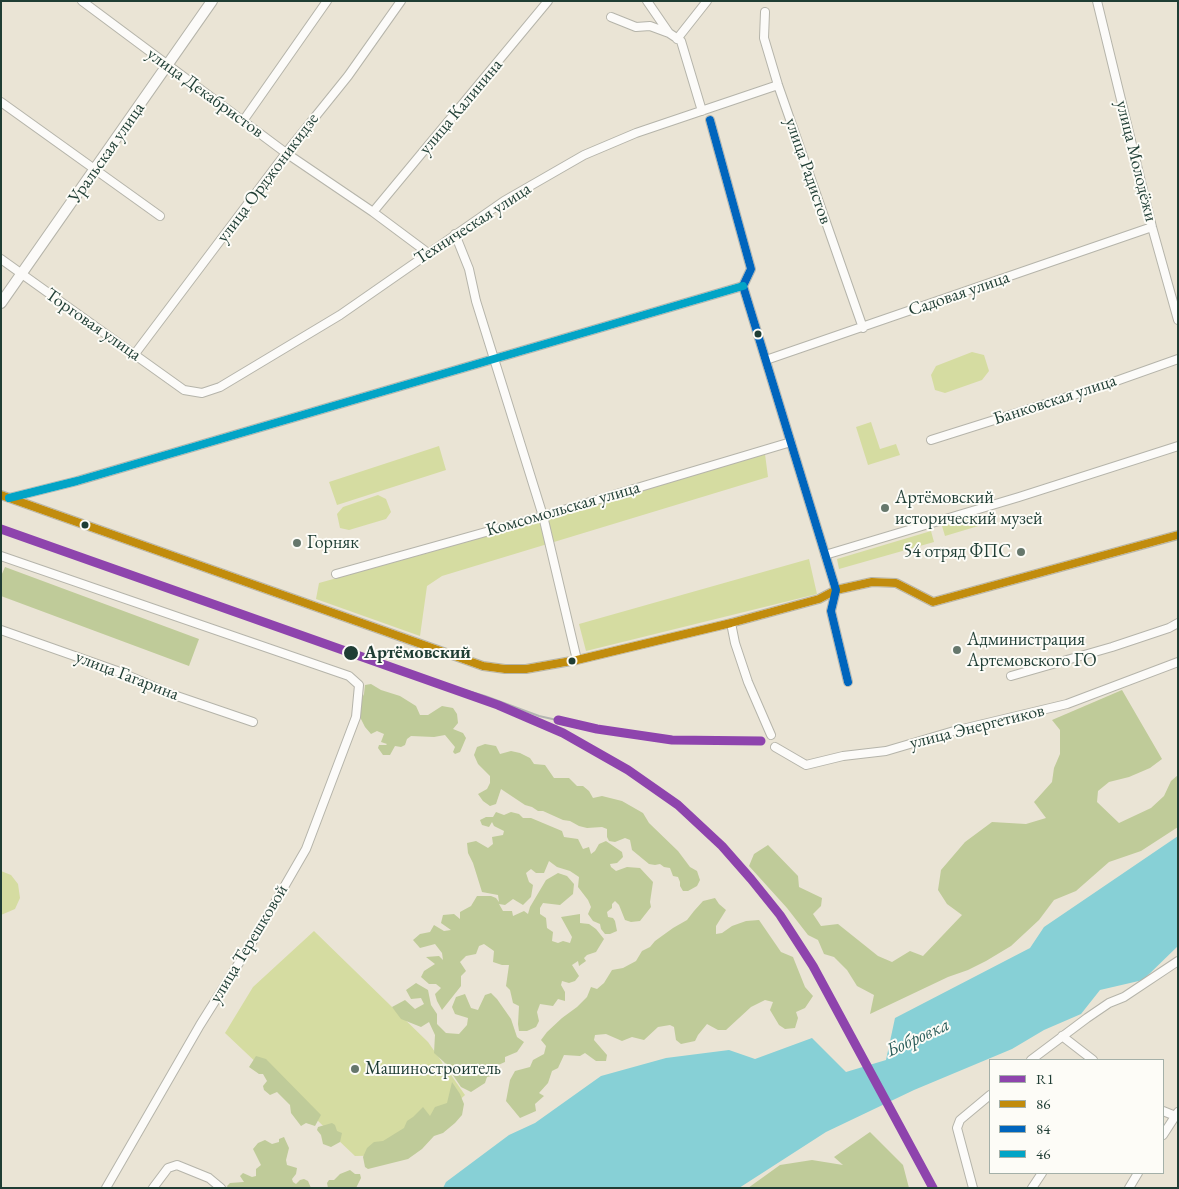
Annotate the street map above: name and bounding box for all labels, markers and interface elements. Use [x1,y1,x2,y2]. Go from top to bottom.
street label: улица Декабристов [142,43,268,143]
street label: улица Калинина [415,55,507,159]
street label: Уральская улица [64,98,150,208]
street label: улица Молодёжи [1111,98,1161,224]
street label: улица Орджоникидзе [212,109,324,247]
street label: улица Радистов [780,115,836,227]
street label: Техническая улица [411,178,535,270]
street label: Садовая улица [906,267,1012,321]
street label: Торговая улица [41,284,145,366]
unlabelled marker [753,329,763,339]
street label: Банковская улица [991,370,1119,430]
street label: Комсомольская улица [484,477,642,541]
place label: Артёмовский исторический музей [895,487,1042,530]
marker: Артёмовский исторический музей [879,502,891,514]
unlabelled marker [80,520,90,530]
place label: Горняк [307,532,359,554]
marker: Горняк [291,537,303,549]
place label: 54 отряд ФПС [904,541,1011,563]
marker: 54 отряд ФПС [1015,546,1027,558]
place label: Администрация Артемовского ГО [967,629,1097,672]
place label: Артёмовский [364,642,471,664]
marker: Артёмовский [342,644,360,662]
marker: Администрация Артемовского ГО [951,644,963,656]
street label: улица Гагарина [72,646,182,706]
unlabelled marker [567,656,577,666]
street label: улица Энергетиков [907,700,1047,754]
street label: улица Терешковой [205,881,293,1007]
water label: Бобровка [883,1013,953,1063]
place label: Машиностроитель [365,1058,501,1080]
legend [989,1059,1164,1174]
marker: Машиностроитель [349,1063,361,1075]
text: R1 [1036,1069,1054,1088]
text: 86 [1036,1094,1050,1113]
text: 84 [1036,1119,1050,1138]
text: 46 [1036,1144,1050,1163]

